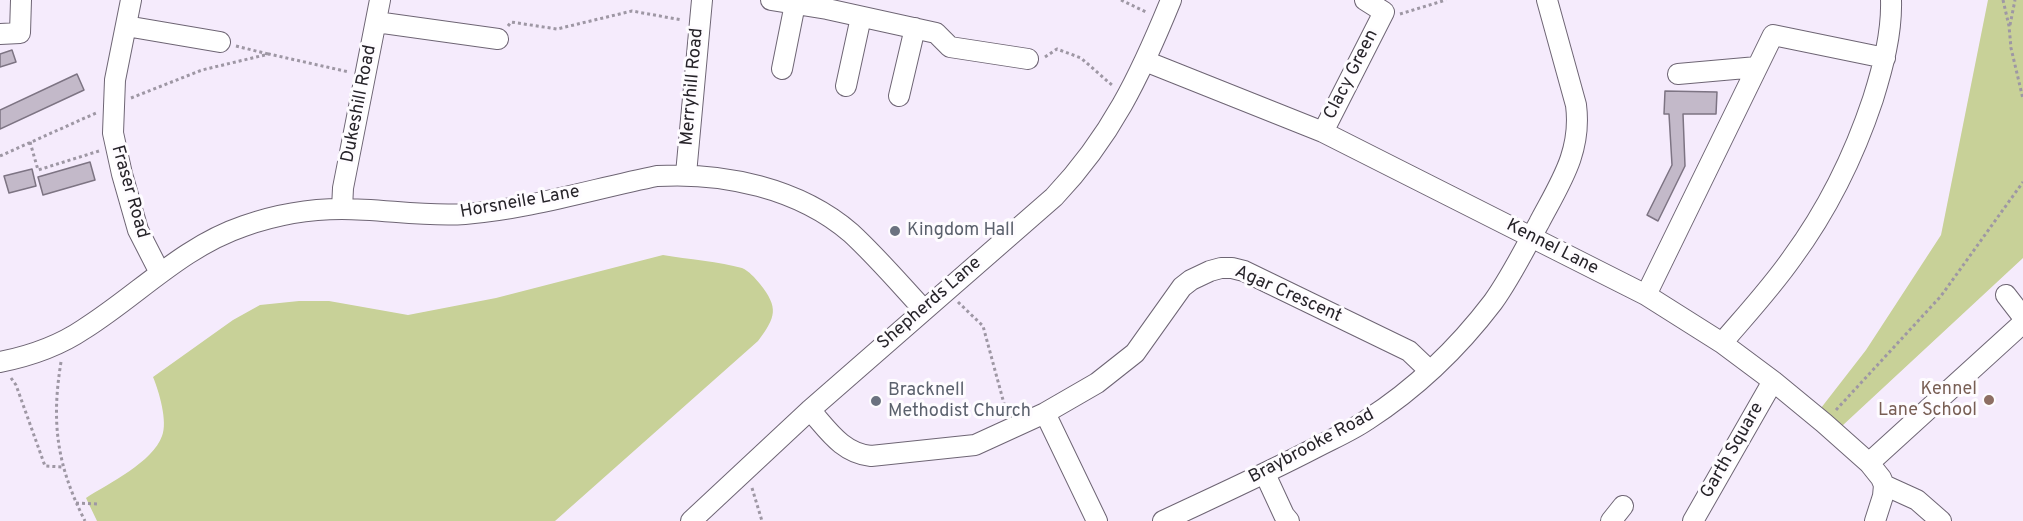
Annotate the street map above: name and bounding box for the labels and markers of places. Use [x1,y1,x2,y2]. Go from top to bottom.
place label: Kingdom Hall [907,220,1014,242]
marker: Kingdom Hall [888,224,902,238]
place label: Kennel Lane School [1878,379,1977,422]
place label: Bracknell Methodist Church [888,380,1031,422]
marker: Kennel Lane School [1982,393,1996,407]
marker: Bracknell Methodist Church [869,394,883,408]

